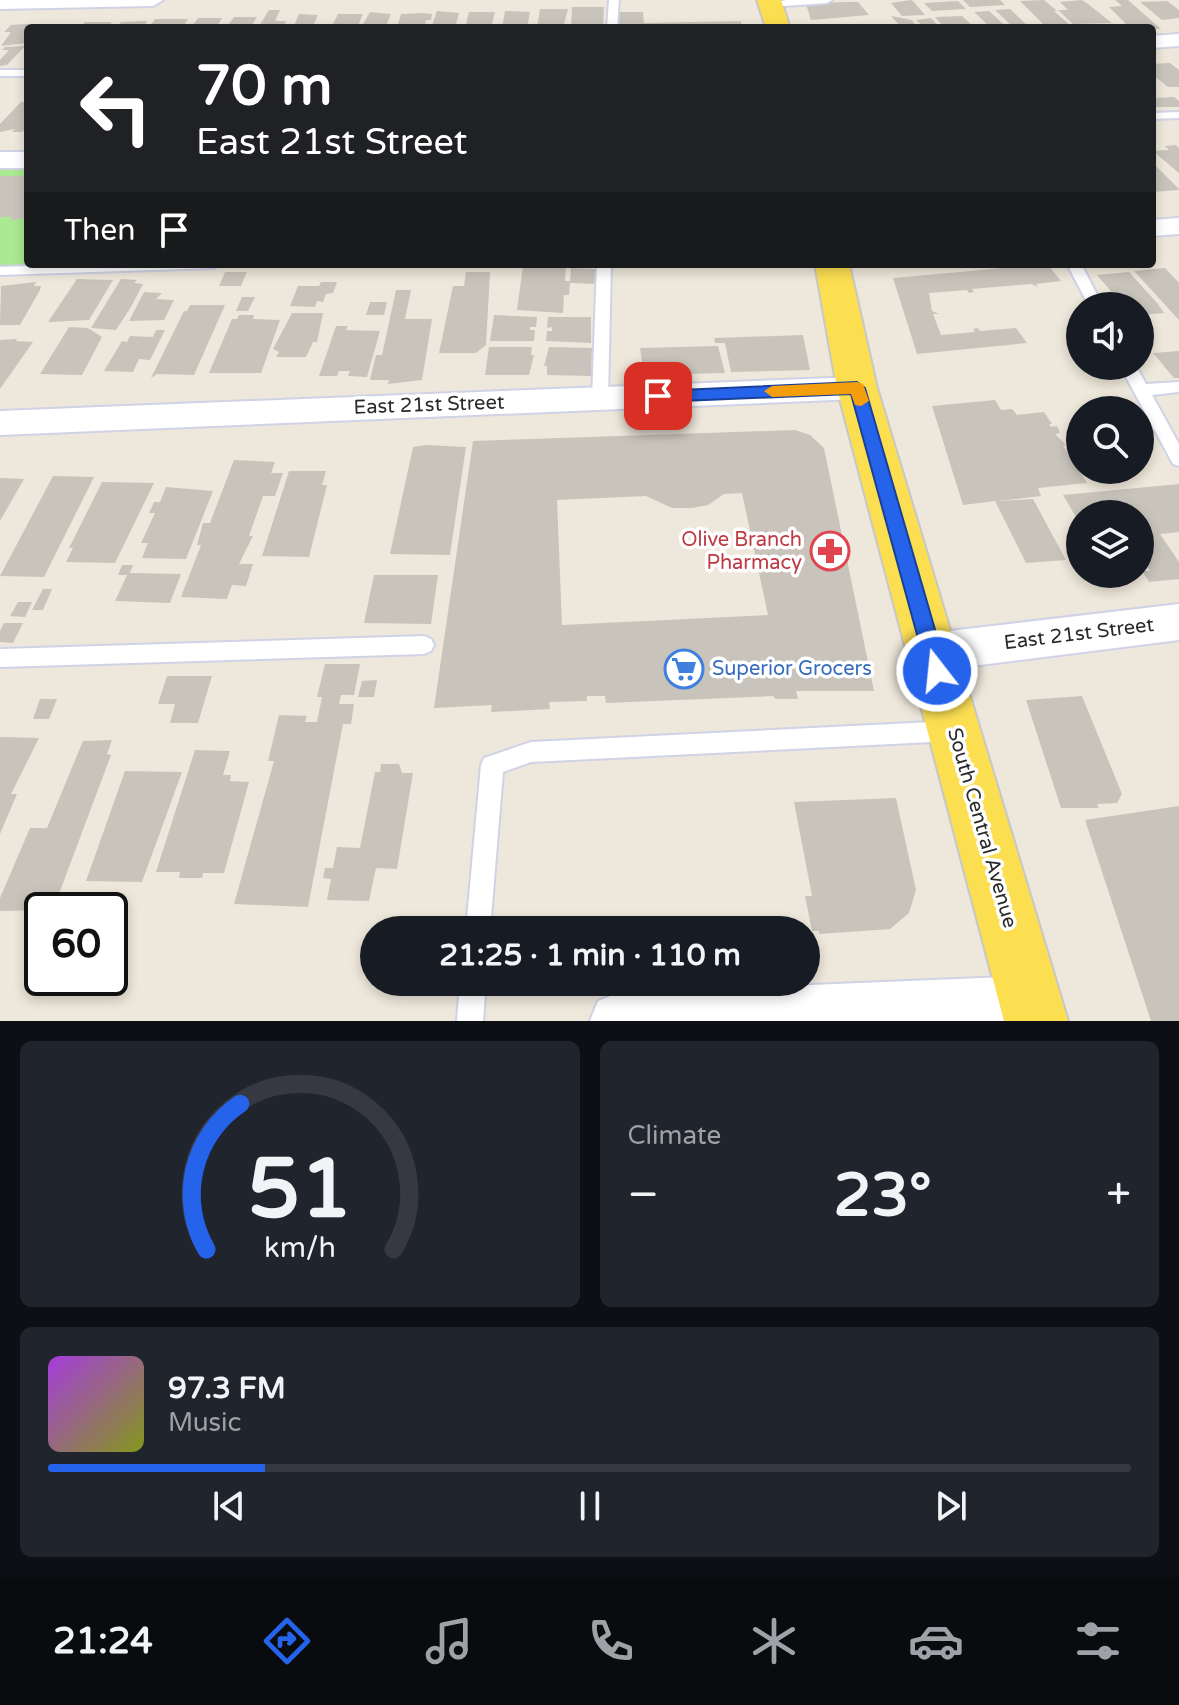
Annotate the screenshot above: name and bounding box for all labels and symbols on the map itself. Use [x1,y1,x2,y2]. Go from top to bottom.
pin [624,362,692,430]
street label: East 21st Street [353,390,505,420]
place label: Olive Branch Pharmacy [681,528,802,575]
pharmacy icon: Olive Branch Pharmacy [809,530,851,572]
street label: East 21st Street [1003,613,1156,655]
position arrow [895,629,979,713]
supermarket icon: Superior Grocers [663,648,705,690]
place label: Superior Grocers [712,657,872,681]
street label: South Central Avenue [942,725,1022,931]
speed limit sign: 60 [24,892,128,996]

